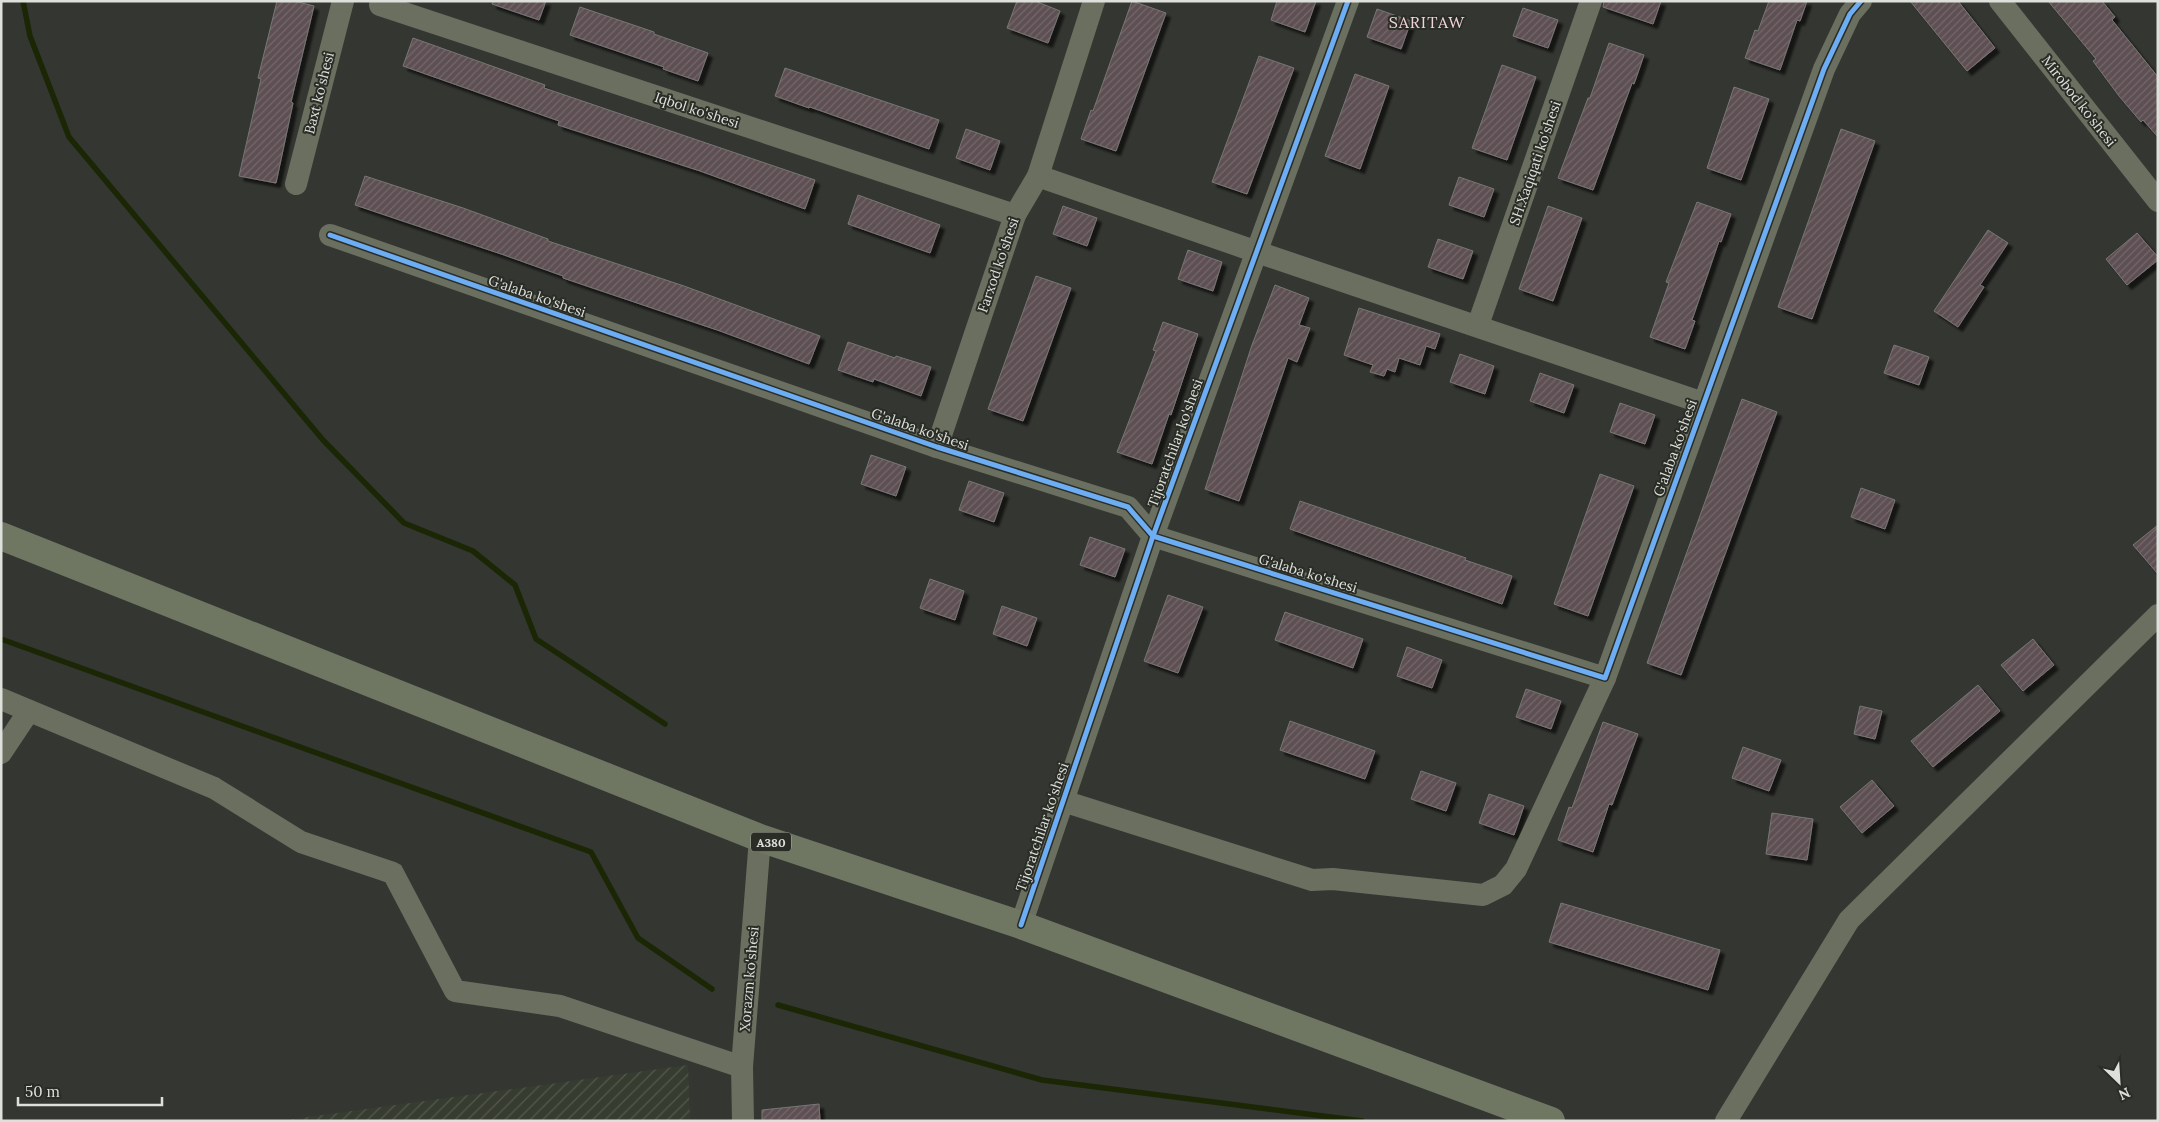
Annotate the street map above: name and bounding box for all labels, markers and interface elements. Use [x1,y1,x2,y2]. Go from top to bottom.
district label: SARITAW [1389,12,1465,32]
street label: Baxt ko'shesi [300,50,338,136]
street label: Mirobod ko'shesi [2038,52,2120,150]
street label: Iqbol ko'shesi [653,88,741,132]
street label: SH.Xaqiqati ko'shesi [1505,98,1565,228]
street label: Farxod ko'shesi [973,215,1023,315]
street label: G'alaba ko'shesi [486,271,588,321]
street label: Tijoratchilar ko'shesi [1143,376,1207,510]
street label: G'alaba ko'shesi [1649,397,1701,499]
street label: G'alaba ko'shesi [869,404,971,454]
street label: G'alaba ko'shesi [1257,549,1359,597]
street label: Tijoratchilar ko'shesi [1012,760,1073,894]
road number: A380 [751,832,791,852]
street label: Xorazm ko'shesi [735,926,763,1032]
north arrow [2094,1057,2144,1107]
scale bar [18,1074,161,1106]
text: 50 m [25,1082,60,1101]
text: N [2116,1083,2133,1104]

